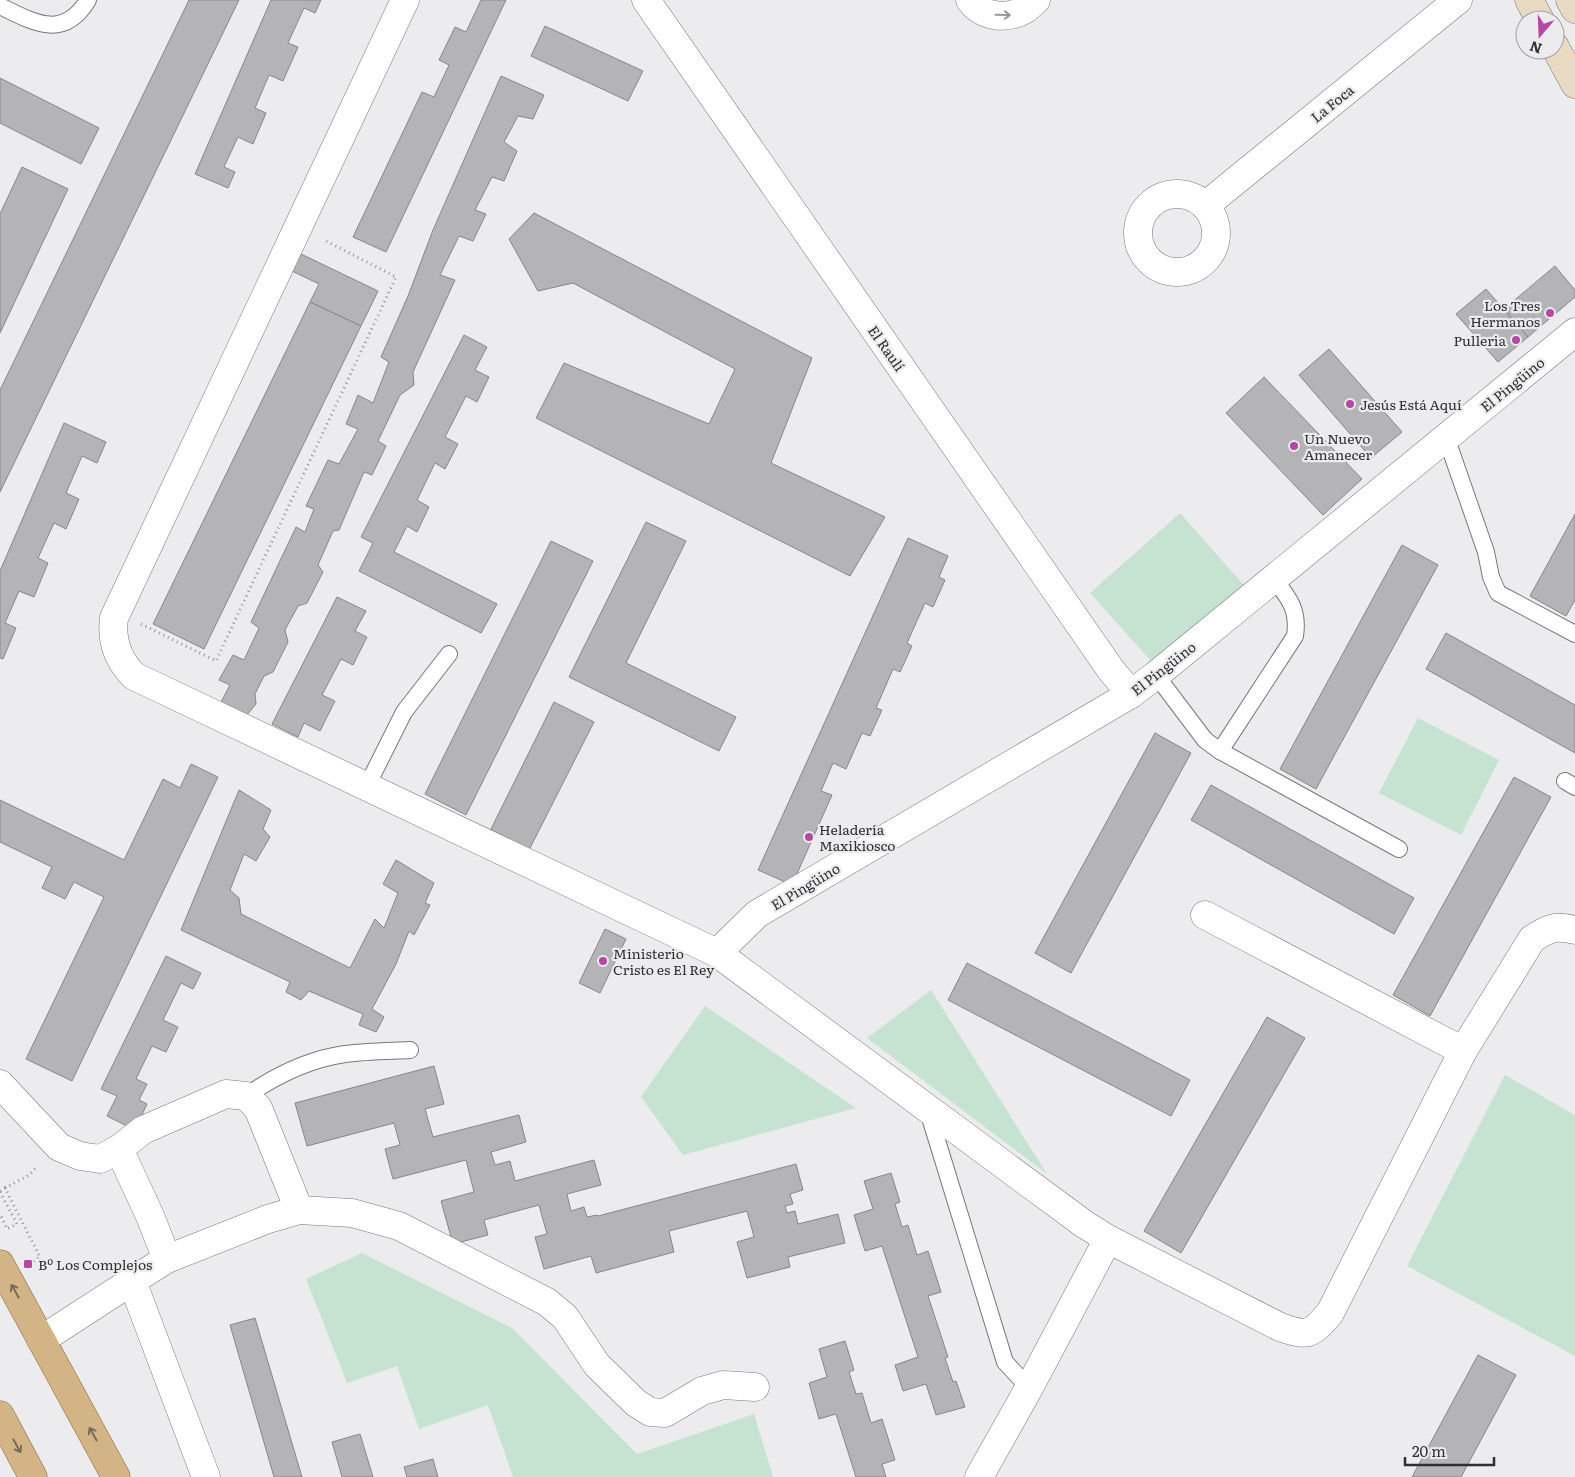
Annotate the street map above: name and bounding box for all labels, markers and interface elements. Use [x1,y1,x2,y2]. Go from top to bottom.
one-way arrow [994,10,1010,20]
north arrow [1515,10,1565,60]
text: N [1526,37,1544,60]
street label: La Foca [1306,79,1358,127]
place label: Los Tres Hermanos [1470,295,1540,331]
marker: Los Tres Hermanos [1544,307,1556,319]
street label: El Raulí [864,321,910,375]
place label: Pulleria [1454,330,1506,350]
marker: Pulleria [1510,334,1522,346]
street label: El Pingüino [1476,352,1548,416]
place label: Jesús Está Aquí [1360,394,1462,414]
marker: Jesús Está Aquí [1344,398,1356,410]
place label: Un Nuevo Amanecer [1304,428,1372,464]
marker: Un Nuevo Amanecer [1288,440,1300,452]
street label: El Pingüino [1126,636,1200,700]
place label: Heladería Maxikiosco [819,819,896,855]
marker: Heladería Maxikiosco [803,831,815,843]
street label: El Pingüino [767,857,843,915]
place label: Ministerio Cristo es El Rey [613,943,715,979]
marker: Ministerio Cristo es El Rey [597,955,609,967]
place label: Bº Los Complejos [38,1254,152,1274]
marker: Bº Los Complejos [22,1258,34,1270]
one-way arrow [10,1284,20,1299]
one-way arrow [88,1427,97,1442]
scale bar [1405,1434,1494,1466]
one-way arrow [12,1439,22,1454]
text: 20 m [1412,1439,1446,1462]

